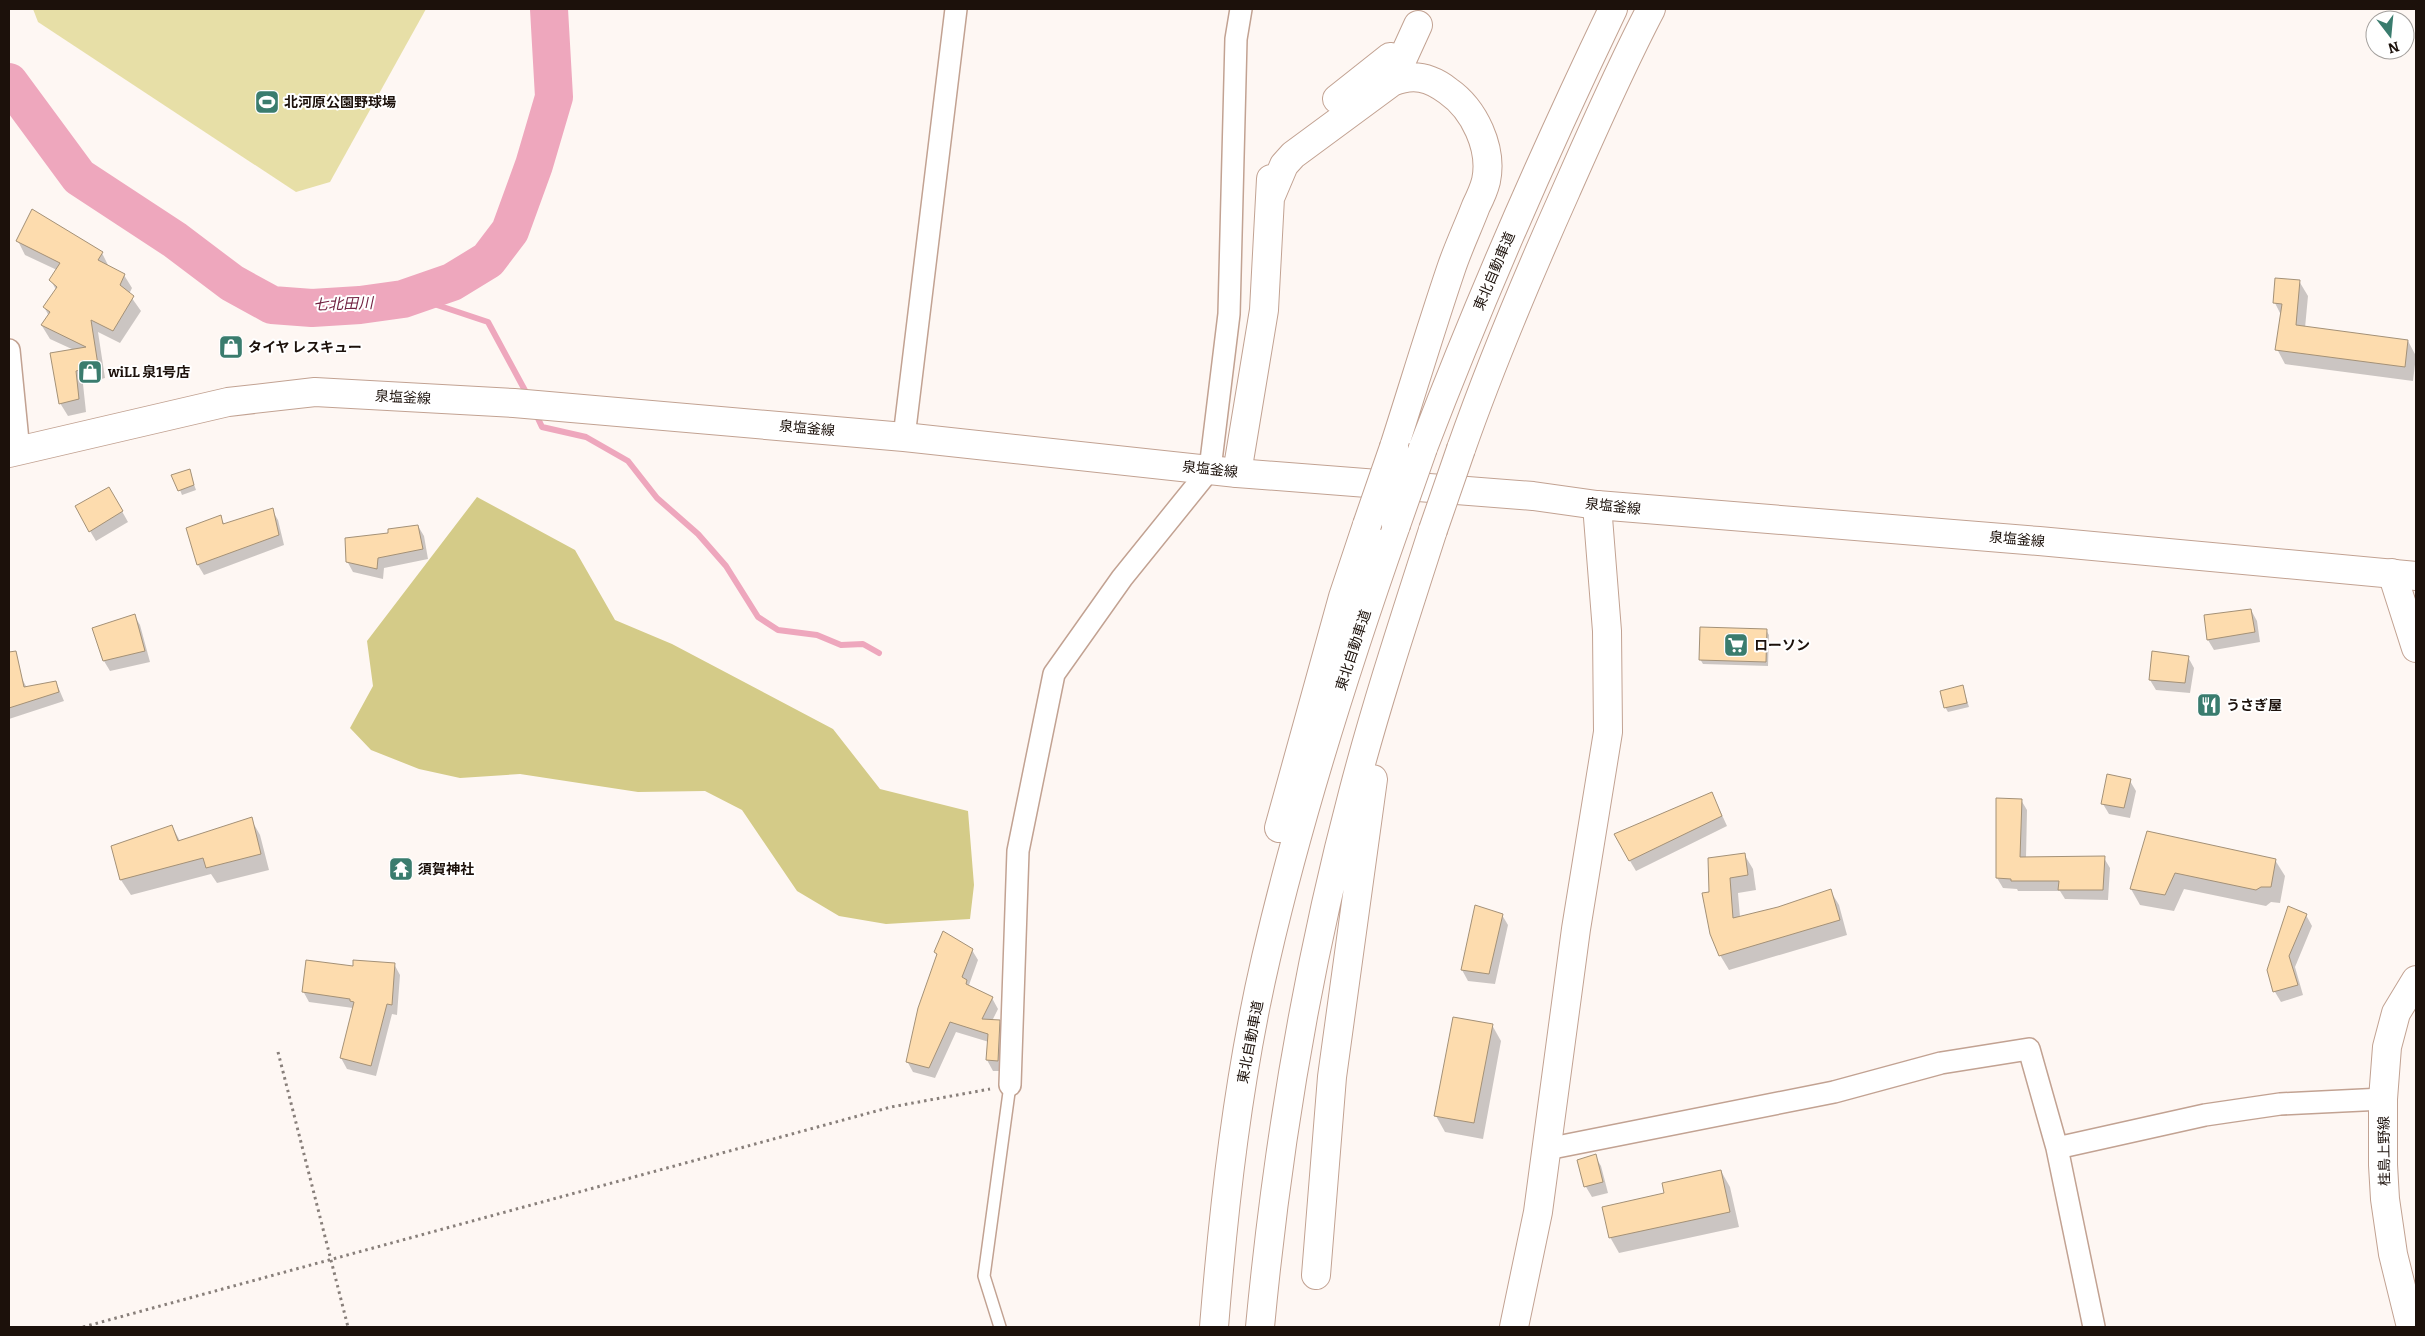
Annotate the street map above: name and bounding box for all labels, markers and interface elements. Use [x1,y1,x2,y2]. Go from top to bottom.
north arrow [2365,10,2415,60]
text: N [2386,37,2401,57]
sports icon: 北河原公園野球場 [254,89,280,115]
place label: 北河原公園野球場 [284,94,396,111]
street label: 東北自動車道 [1470,229,1519,313]
water label: 七北田川 [313,294,375,314]
shop icon: タイヤ レスキュー [218,334,244,360]
place label: タイヤ レスキュー [248,339,362,356]
shop icon: wiLL 泉1号店 [77,359,103,385]
place label: wiLL 泉1号店 [107,364,190,381]
street label: 泉塩釜線 [375,388,431,407]
street label: 泉塩釜線 [778,418,836,439]
street label: 泉塩釜線 [1181,458,1239,481]
street label: 泉塩釜線 [1584,495,1642,518]
street label: 泉塩釜線 [1988,529,2046,550]
street label: 東北自動車道 [1332,608,1375,693]
supermarket icon: ローソン [1723,632,1749,658]
place label: ローソン [1754,637,1810,654]
restaurant icon: うさぎ屋 [2196,692,2222,718]
place label: うさぎ屋 [2226,697,2282,714]
temple icon: 須賀神社 [388,856,414,882]
place label: 須賀神社 [418,861,474,878]
street label: 東北自動車道 [1234,999,1267,1085]
street label: 桂島上野線 [2375,1116,2394,1186]

